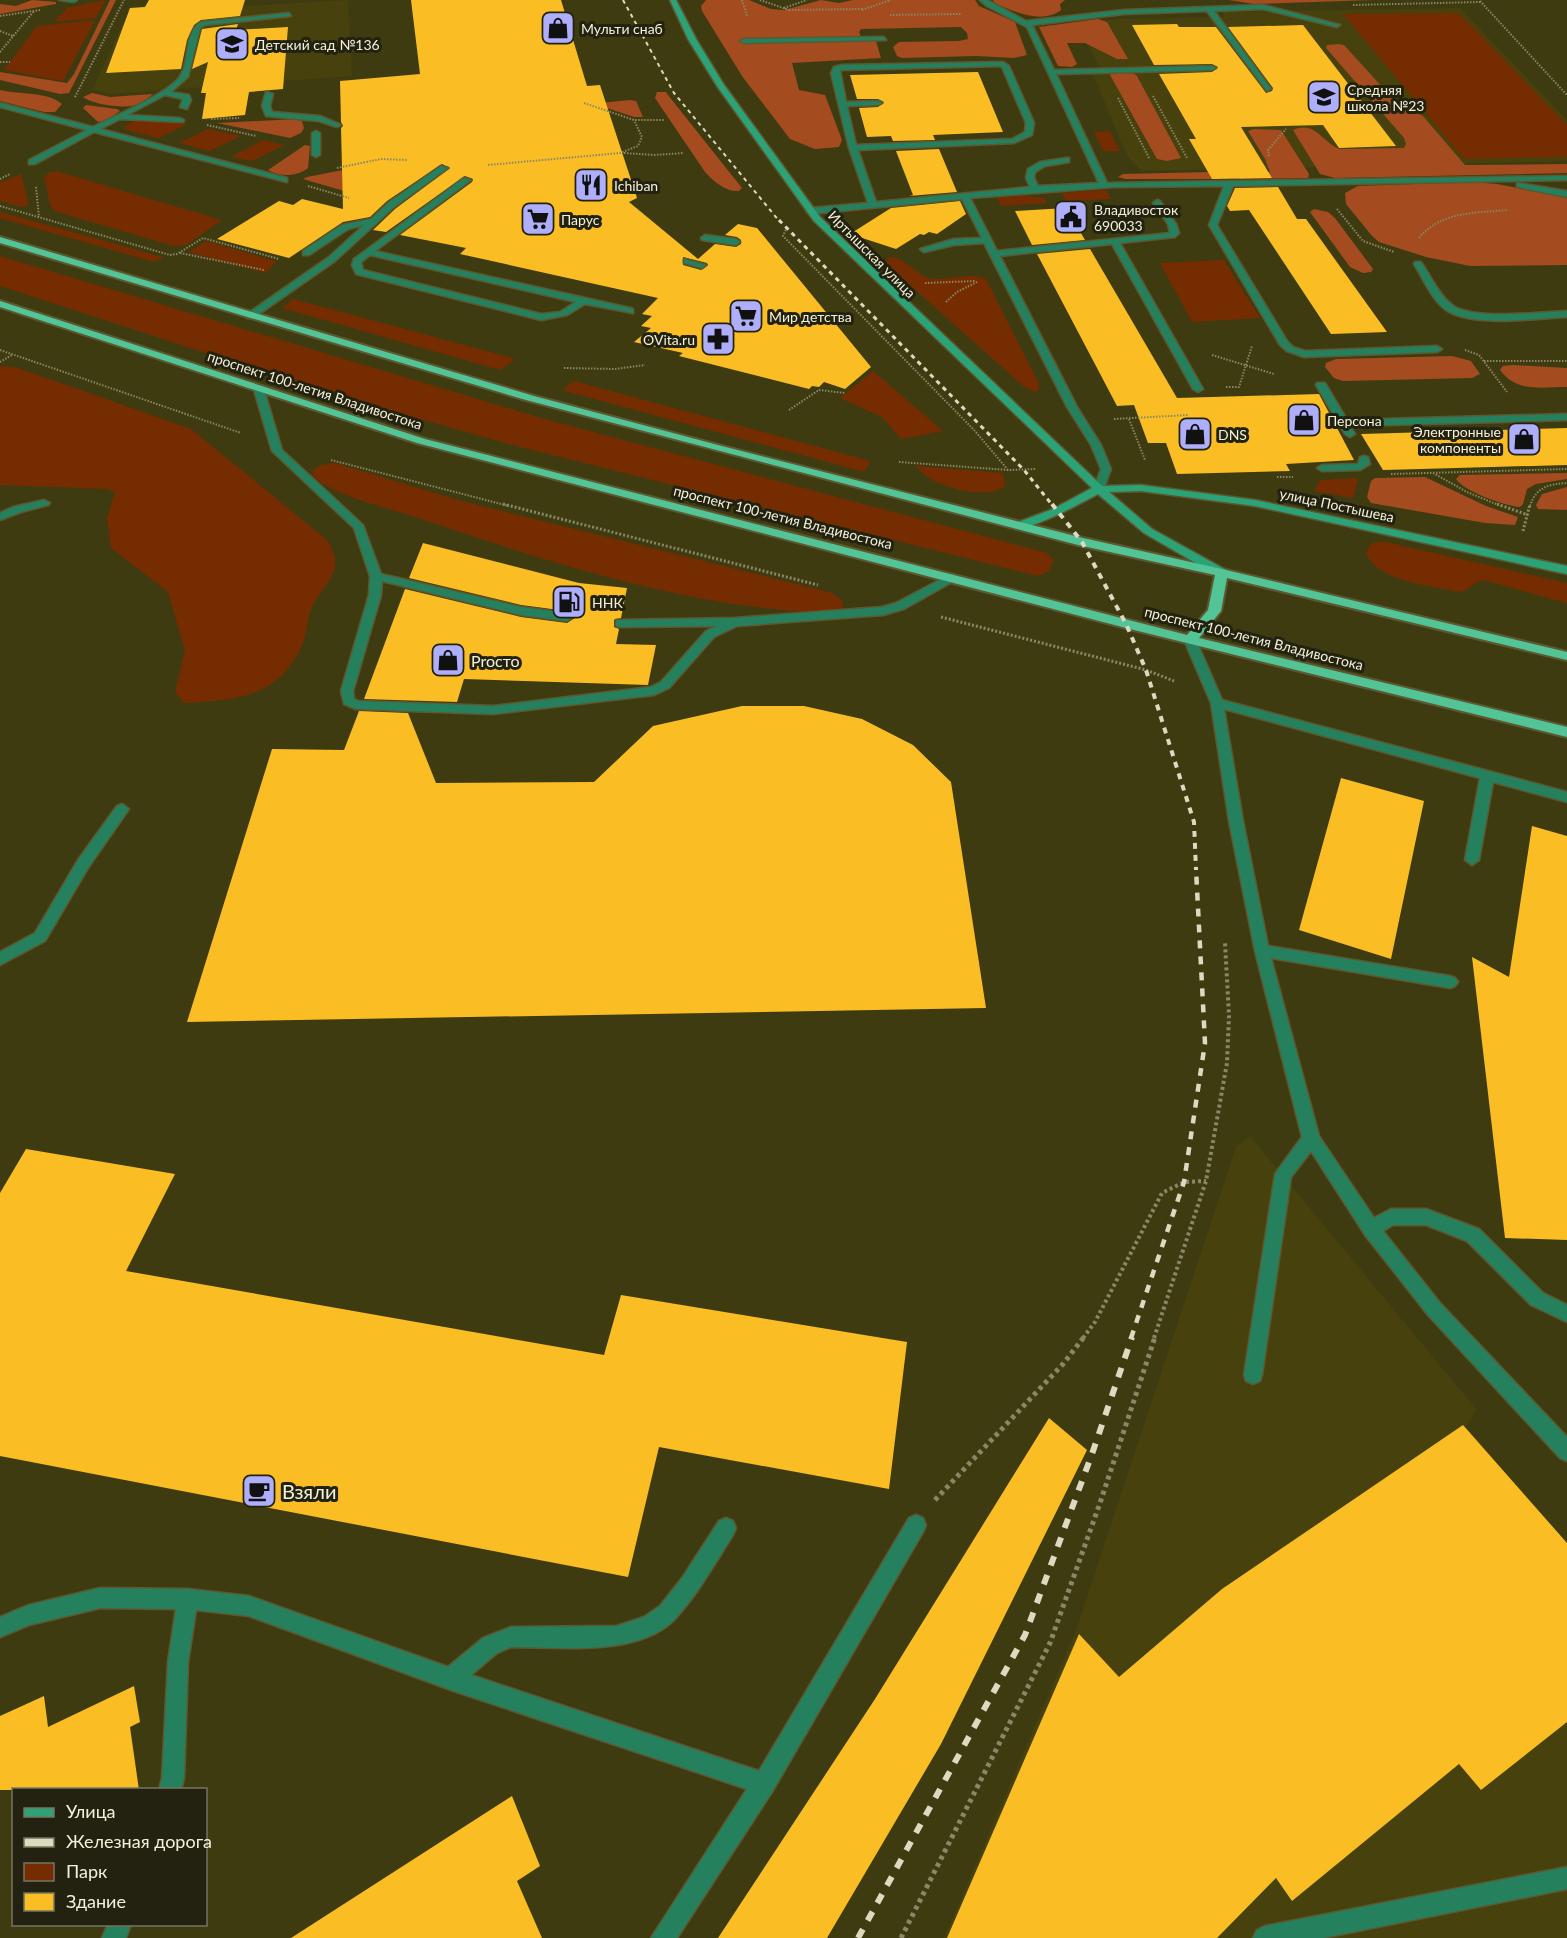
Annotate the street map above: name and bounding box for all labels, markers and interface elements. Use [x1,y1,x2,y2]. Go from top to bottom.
shop icon: Мульти снаб [540,10,576,46]
place label: Мульти снаб [581,20,663,37]
school or university icon: Детский сад №136 [214,26,250,62]
place label: Детский сад №136 [255,36,380,53]
school or university icon: Средняя школа №23 [1306,79,1342,115]
place label: Средняя школа №23 [1347,81,1424,114]
restaurant icon: Ichiban [573,167,609,203]
place label: Ichiban [614,177,658,194]
public building icon: Владивосток 690033 [1053,199,1089,235]
supermarket icon: Парус [520,201,556,237]
place label: Владивосток 690033 [1094,201,1179,234]
street label: Иртышская улица [825,207,919,301]
place label: Парус [561,211,600,228]
supermarket icon: Мир детства [728,298,764,334]
place label: Мир детства [769,308,852,325]
pharmacy icon: OVita.ru [700,321,736,357]
place label: OVita.ru [643,331,695,348]
street label: проспект 100-летия Владивостока [206,347,425,433]
shop icon: Персона [1286,402,1322,438]
place label: Персона [1327,412,1382,429]
shop icon: DNS [1177,416,1213,452]
shop icon: Электронные компоненты [1506,421,1542,457]
place label: Электронные компоненты [1413,423,1501,456]
place label: DNS [1218,426,1247,443]
street label: проспект 100-летия Владивостока [672,482,894,552]
street label: улица Постышева [1278,485,1396,525]
fuel station icon: ННК [551,584,587,620]
place label: ННК [592,594,623,611]
street label: проспект 100-летия Владивостока [1143,603,1365,673]
shop icon: Proсто [430,642,466,678]
place label: Proсто [471,651,520,670]
cafe icon: Взяли [241,1473,277,1509]
place label: Взяли [282,1479,336,1503]
legend [12,1788,207,1926]
text: Улица [66,1800,116,1822]
text: Железная дорога [66,1830,212,1852]
text: Парк [66,1860,108,1882]
text: Здание [66,1890,126,1912]

